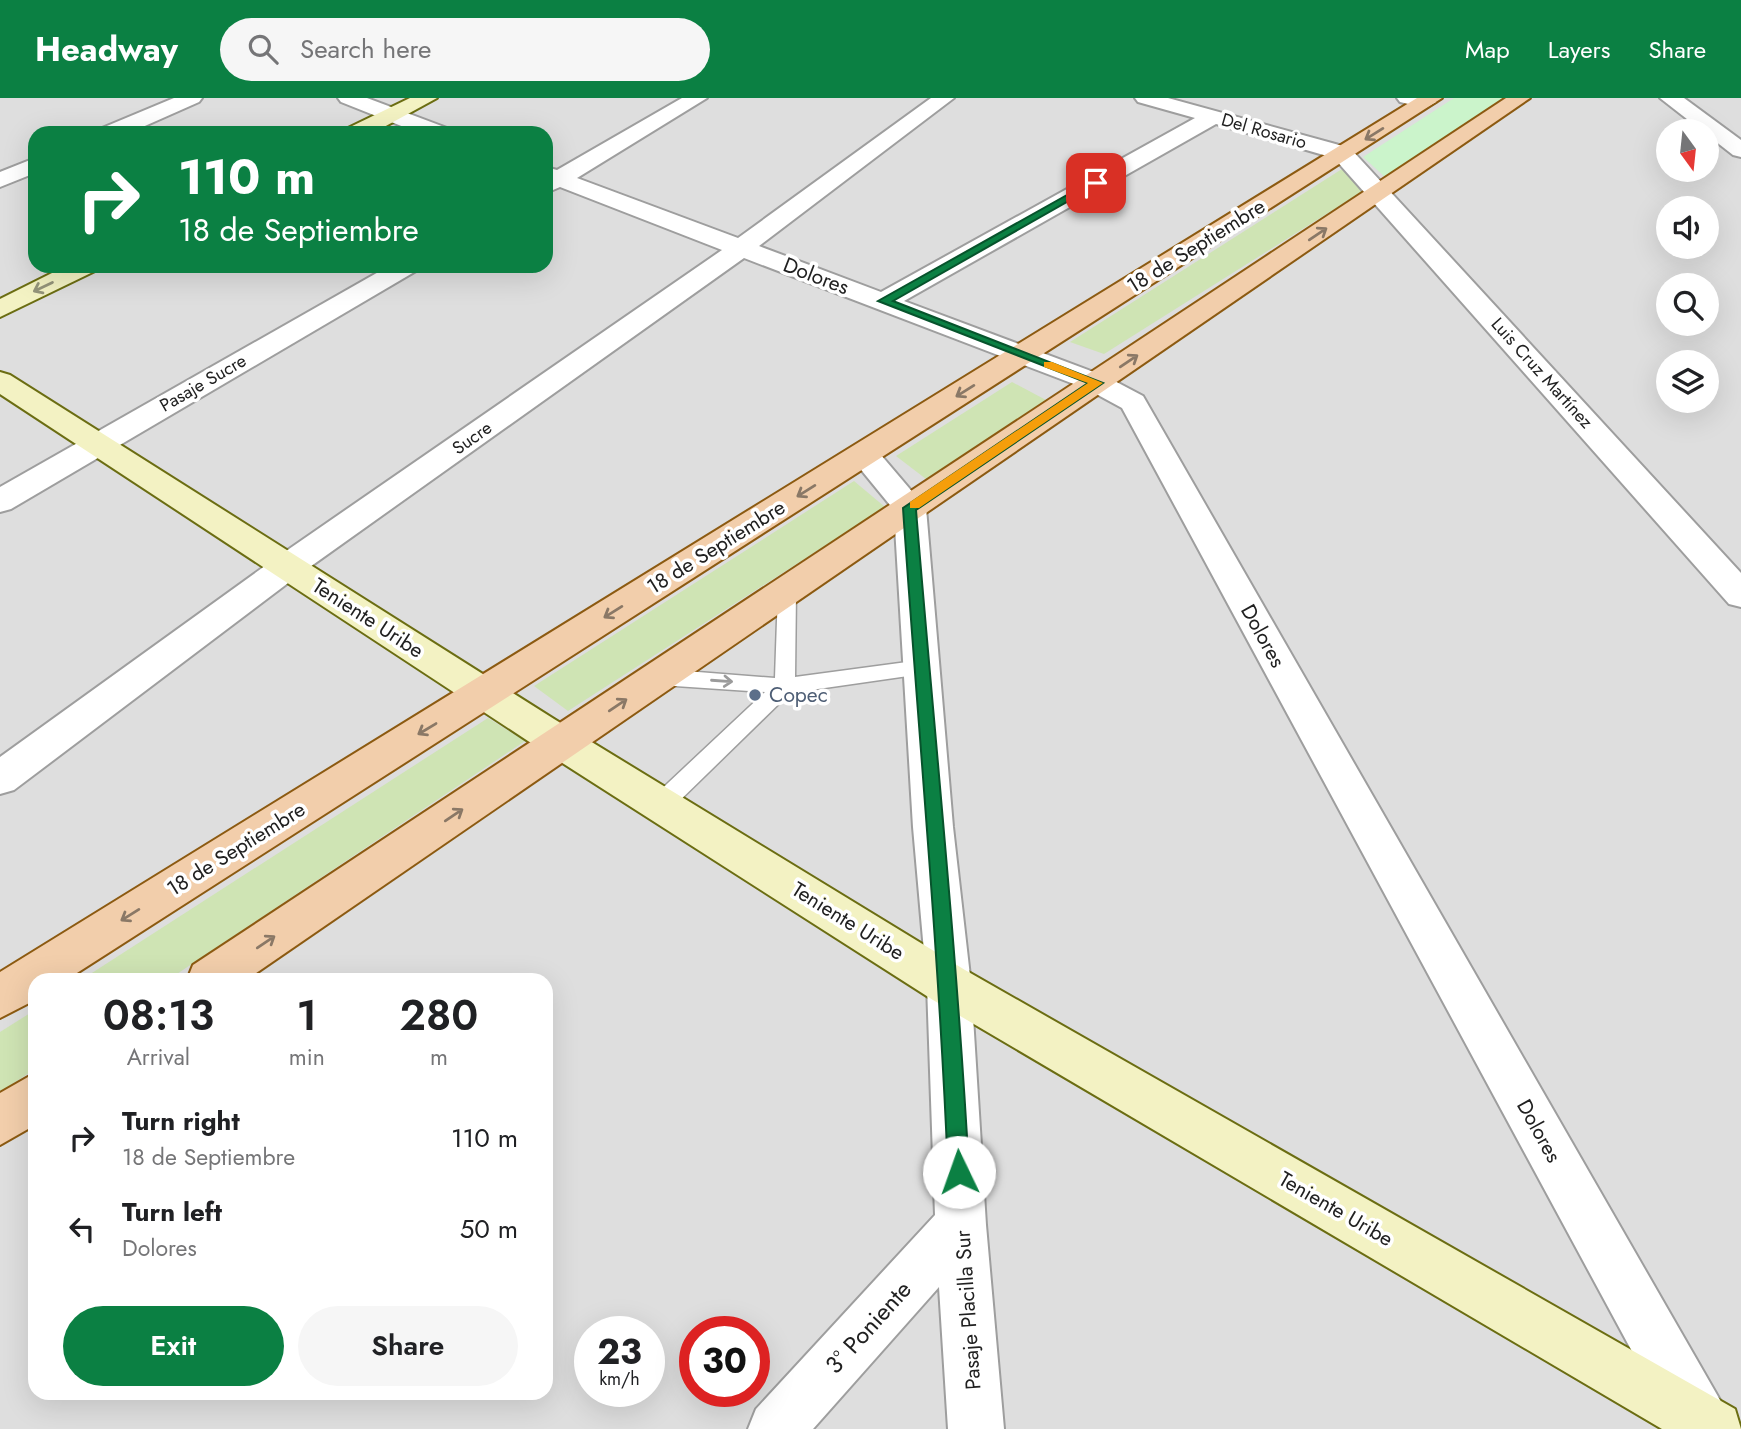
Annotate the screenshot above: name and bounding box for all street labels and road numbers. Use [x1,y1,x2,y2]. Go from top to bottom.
street label: Del Rosario [1218,106,1310,156]
street label: 18 de Septiembre [1121,191,1271,301]
street label: Dolores [779,250,853,302]
street label: Luis Cruz Martínez [1485,312,1599,435]
street label: Pasaje Sucre [155,348,251,418]
street label: Sucre [447,415,497,461]
street label: 18 de Septiembre [641,492,791,602]
street label: Teniente Uribe [306,571,430,665]
street label: Dolores [1233,599,1293,673]
street label: 18 de Septiembre [161,794,311,904]
street label: Teniente Uribe [786,874,910,968]
street label: Dolores [1509,1094,1569,1168]
street label: Teniente Uribe [1273,1164,1399,1254]
street label: Pasaje Placilla Sur [947,1229,989,1391]
street label: 3° Poniente [817,1273,919,1381]

